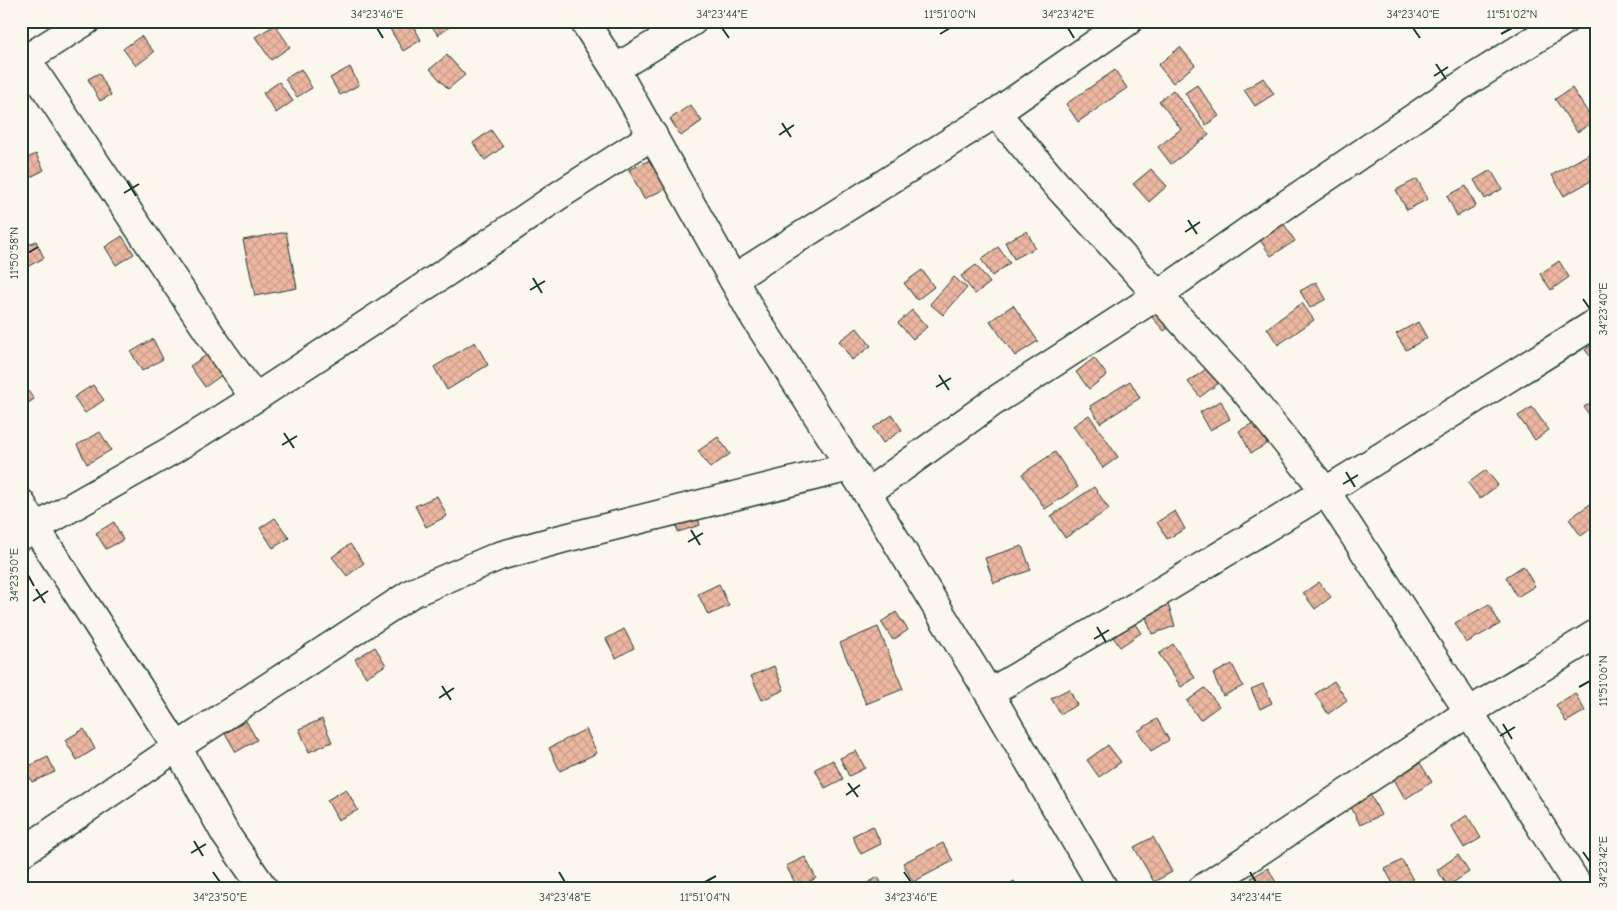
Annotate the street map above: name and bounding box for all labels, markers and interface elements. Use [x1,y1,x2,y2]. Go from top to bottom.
text: 34°23'46"E [351,7,403,21]
text: 34°23'44"E [696,7,748,21]
text: 11°51'00"N [924,7,976,21]
text: 34°23'42"E [1042,7,1094,21]
text: 34°23'40"E [1386,7,1440,21]
text: 11°51'02"N [1487,7,1537,21]
text: 11°50'58"N [7,227,21,279]
text: 34°23'40"E [1596,282,1610,336]
text: 34°23'50"E [7,548,21,602]
text: 11°51'06"N [1596,655,1610,707]
text: 34°23'42"E [1596,836,1610,888]
text: 34°23'50"E [193,890,247,904]
text: 34°23'48"E [539,890,591,904]
text: 11°51'04"N [680,890,730,904]
text: 34°23'46"E [885,890,937,904]
text: 34°23'44"E [1230,890,1282,904]

